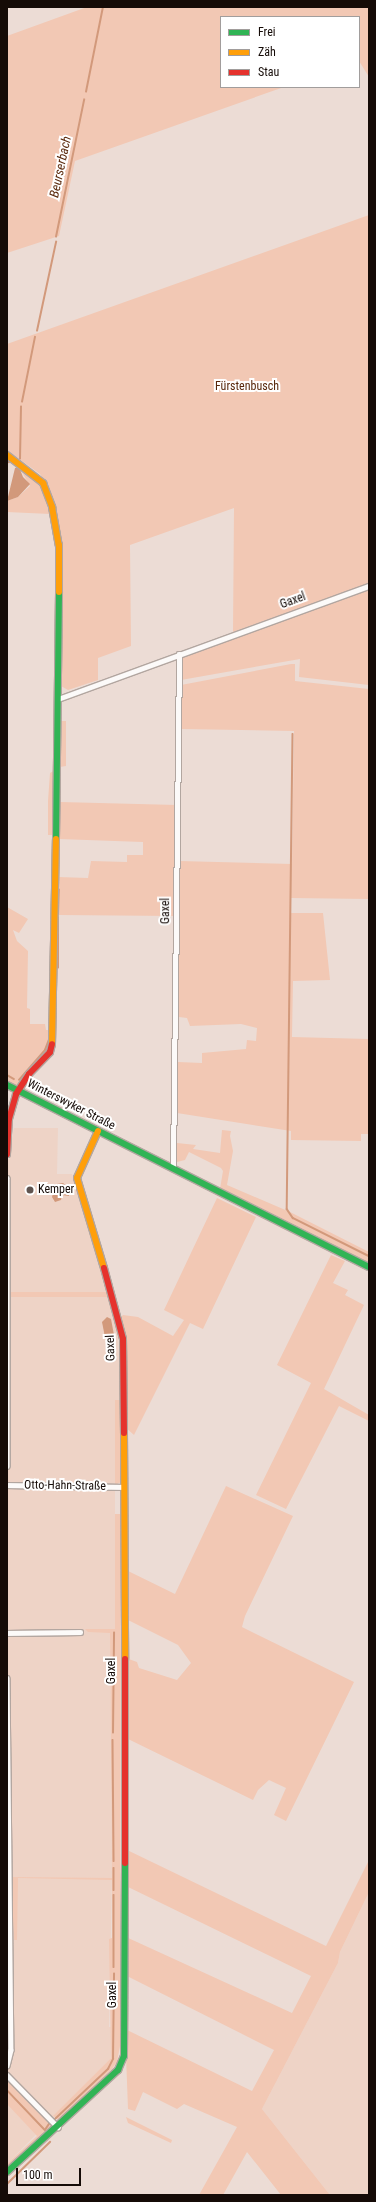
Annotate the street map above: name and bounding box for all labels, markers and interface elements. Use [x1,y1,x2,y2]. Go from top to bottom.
legend [220,16,360,88]
text: Frei [258,25,276,39]
text: Zäh [258,45,276,59]
text: Stau [258,65,279,79]
water label: Beurserbach [47,135,75,199]
park label: Fürstenbusch [215,380,279,394]
street label: Gaxel [278,590,308,612]
street label: Gaxel [159,898,173,924]
street label: Winterswyker Straße [25,1077,117,1133]
place label: Kemper [38,1183,74,1197]
marker: Kemper [25,1185,35,1195]
street label: Gaxel [103,1335,119,1361]
street label: Otto-Hahn-Straße [24,1478,106,1494]
street label: Gaxel [105,1658,119,1684]
street label: Gaxel [106,1982,120,2008]
scale bar [18,2160,83,2186]
text: 100 m [23,2168,53,2182]

